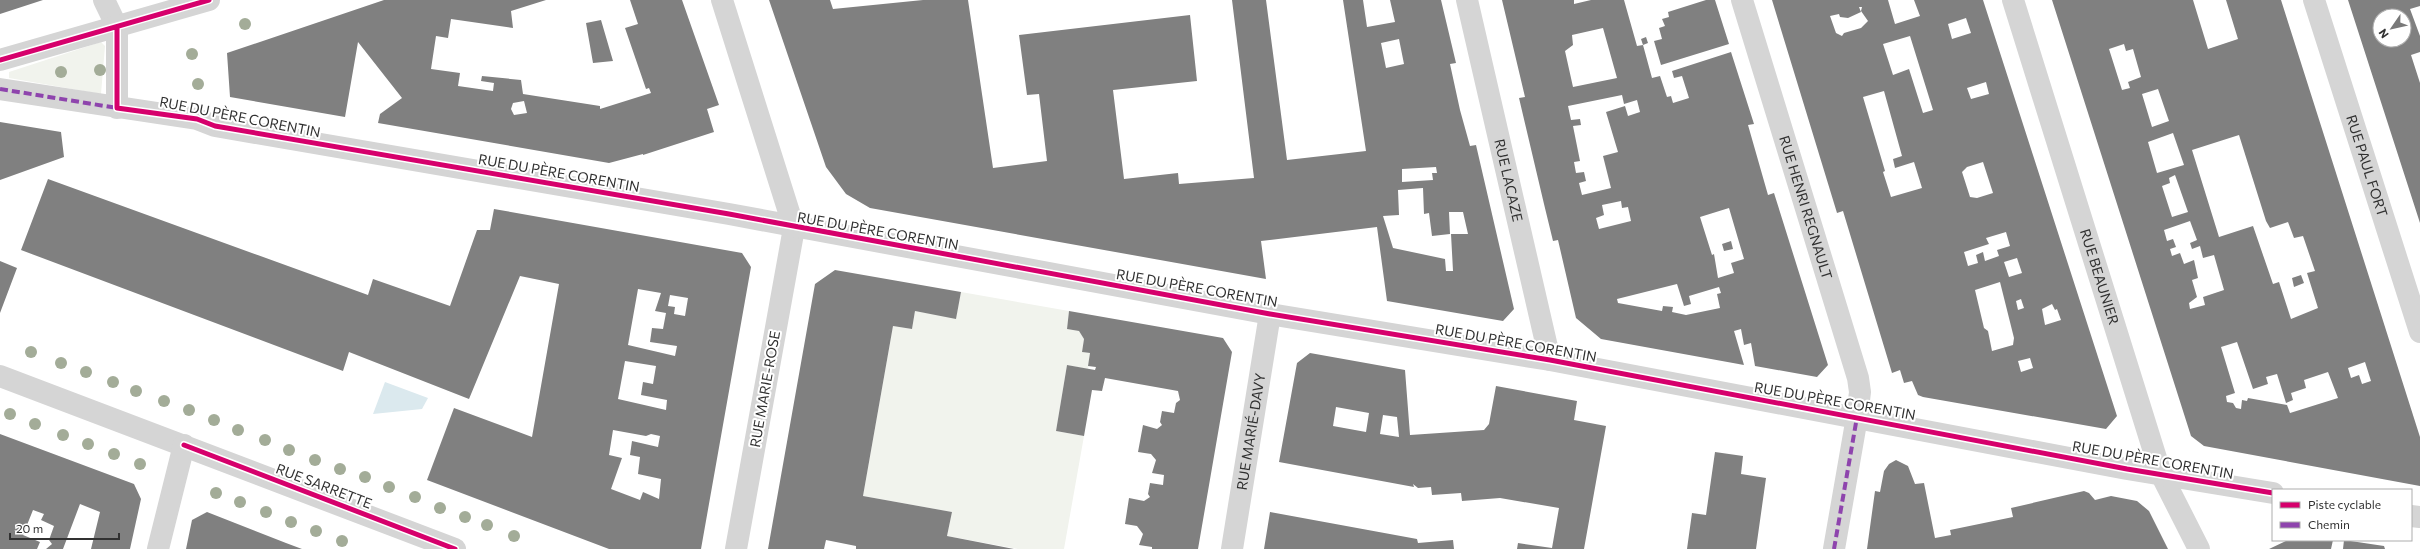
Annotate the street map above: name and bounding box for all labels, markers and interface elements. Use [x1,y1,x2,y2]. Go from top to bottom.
north arrow [2372,8,2412,48]
text: N [2376,27,2391,41]
street label: RUE DU PÈRE CORENTIN [158,93,322,140]
street label: RUE PAUL FORT [2343,112,2392,219]
street label: RUE HENRI REGNAULT [1776,133,1836,281]
street label: RUE LACAZE [1491,137,1527,223]
street label: RUE DU PÈRE CORENTIN [477,150,641,195]
street label: RUE DU PÈRE CORENTIN [796,208,960,253]
street label: RUE BEAUNIER [2077,227,2123,327]
street label: RUE DU PÈRE CORENTIN [1115,265,1279,310]
street label: RUE DU PÈRE CORENTIN [1434,320,1598,365]
street label: RUE MARIE-ROSE [746,329,783,449]
street label: RUE MARIÉ-DAVY [1233,372,1268,491]
street label: RUE DU PÈRE CORENTIN [1753,378,1917,423]
street label: RUE DU PÈRE CORENTIN [2071,437,2235,482]
street label: RUE SARRETTE [274,459,375,512]
legend [2272,489,2412,541]
text: Piste cyclable [2308,497,2381,511]
scale bar [10,515,119,541]
text: Chemin [2308,517,2350,531]
text: 20 m [16,521,43,535]

